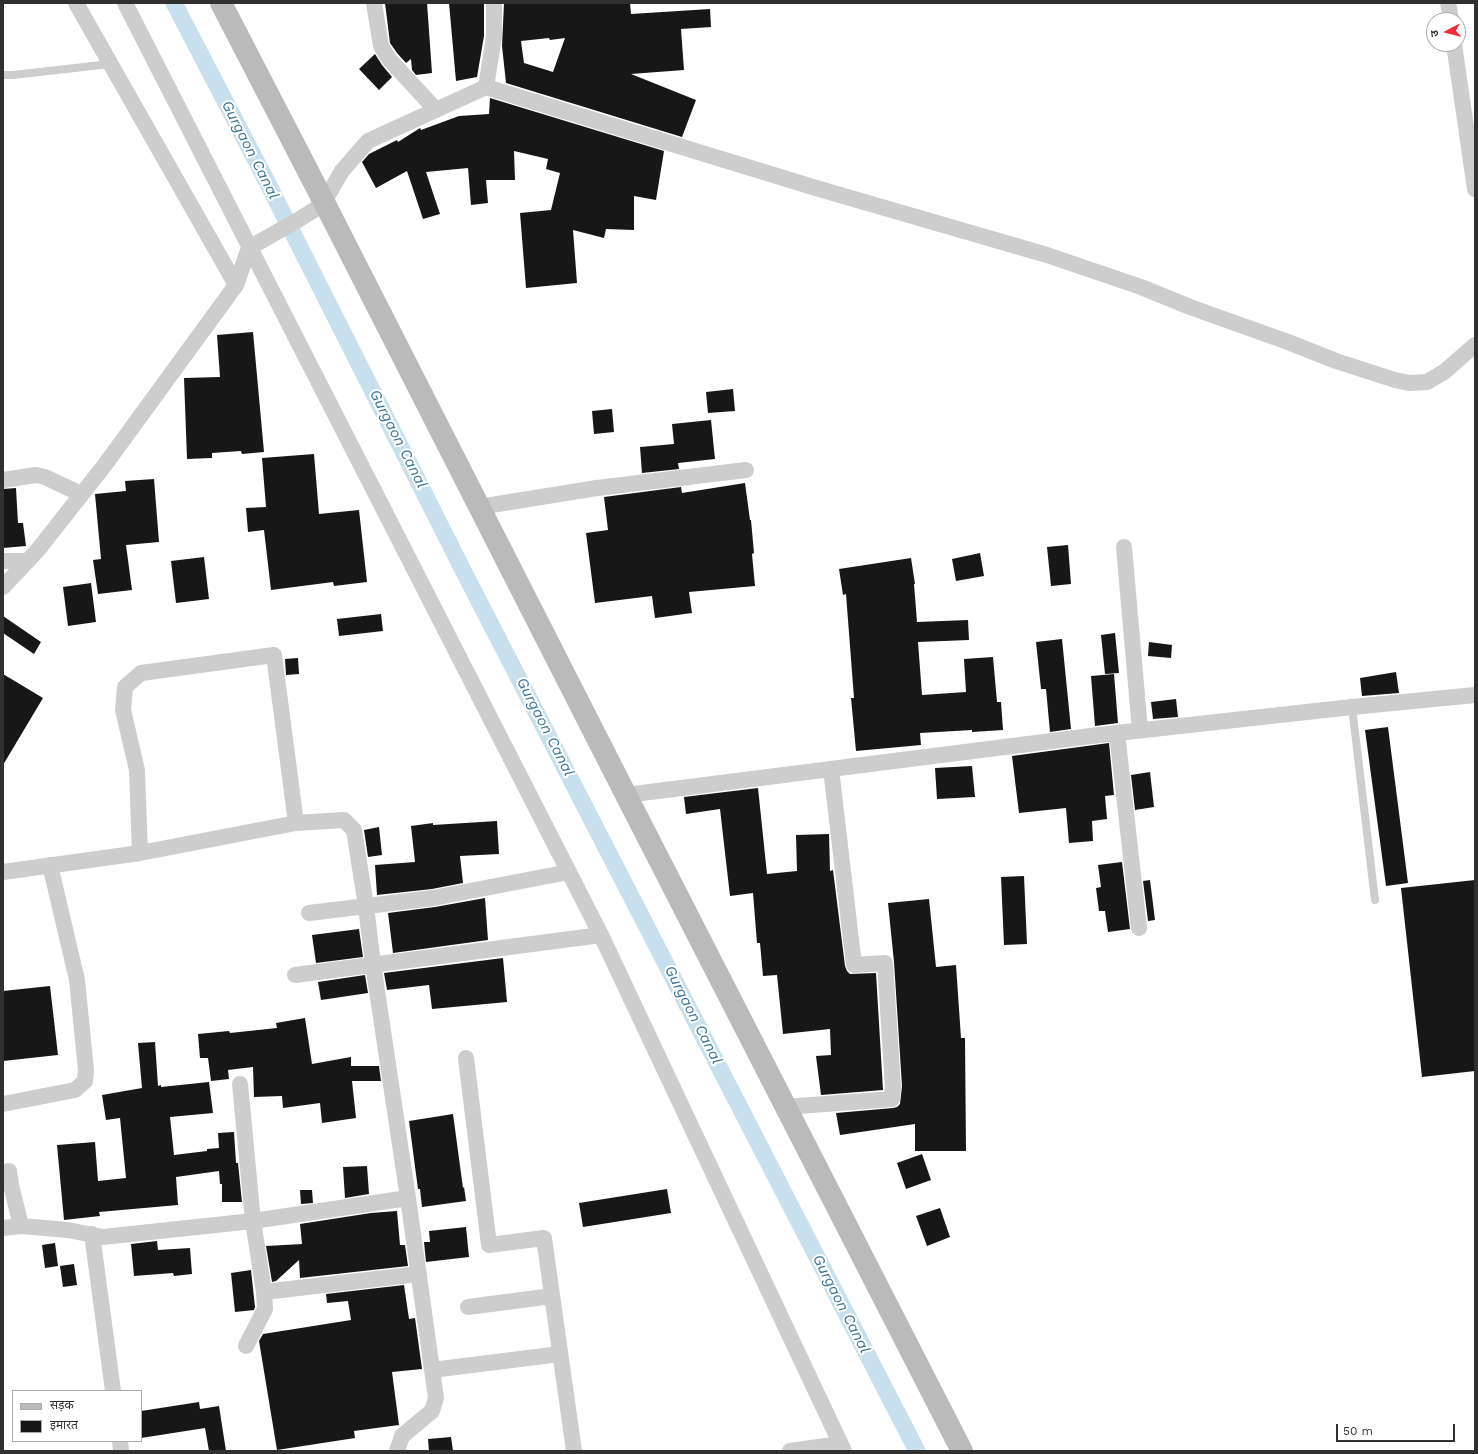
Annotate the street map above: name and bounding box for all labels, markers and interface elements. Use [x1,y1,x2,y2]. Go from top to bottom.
north arrow [1426,12,1466,52]
text: उ [1428,29,1441,37]
water label: Gurgaon Canal [217,98,283,202]
water label: Gurgaon Canal [365,387,431,491]
water label: Gurgaon Canal [512,675,578,779]
water label: Gurgaon Canal [660,963,726,1067]
water label: Gurgaon Canal [808,1252,874,1356]
legend [12,1390,142,1442]
text: सड़क [50,1398,74,1412]
scale bar [1338,1416,1457,1442]
text: इमारत [50,1418,78,1432]
text: 50 m [1343,1424,1373,1438]

